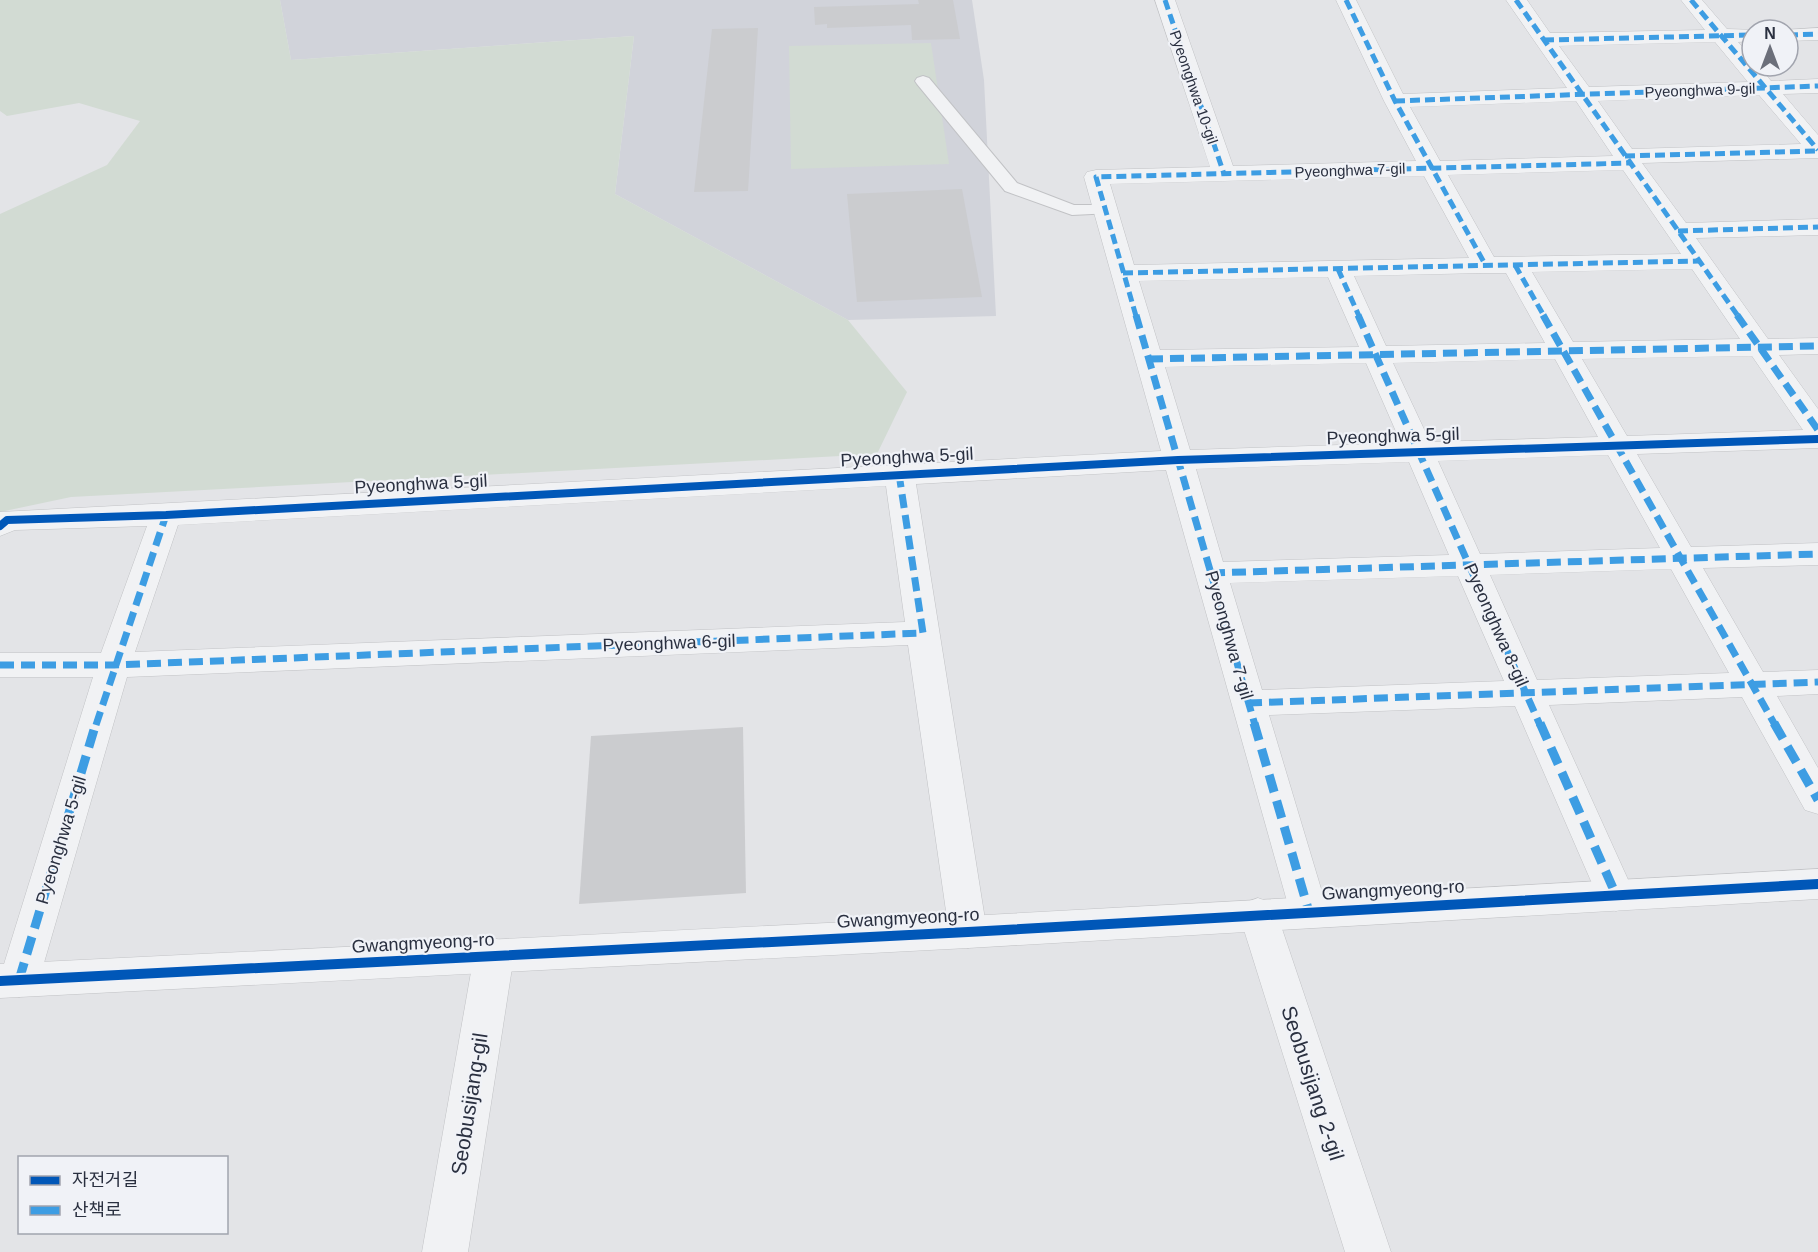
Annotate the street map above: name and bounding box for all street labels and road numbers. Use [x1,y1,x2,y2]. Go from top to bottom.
street label: Pyeonghwa 10-gil [1167,28,1221,146]
street label: Pyeonghwa 9-gil [1644,80,1756,100]
street label: Pyeonghwa 7-gil [1294,160,1406,180]
street label: Pyeonghwa 5-gil [1326,424,1460,448]
street label: Pyeonghwa 5-gil [840,444,974,470]
street label: Pyeonghwa 5-gil [354,471,488,497]
street label: Pyeonghwa 8-gil [1460,560,1532,690]
street label: Pyeonghwa 7-gil [1201,568,1257,702]
street label: Pyeonghwa 6-gil [602,631,736,655]
street label: Pyeonghwa 5-gil [32,773,90,907]
street label: Gwangmyeong-ro [1321,876,1465,904]
street label: Gwangmyeong-ro [836,904,980,932]
street label: Gwangmyeong-ro [351,929,495,957]
street label: Seobusijang 2-gil [1277,1003,1349,1163]
street label: Seobusijang-gil [446,1031,492,1177]

